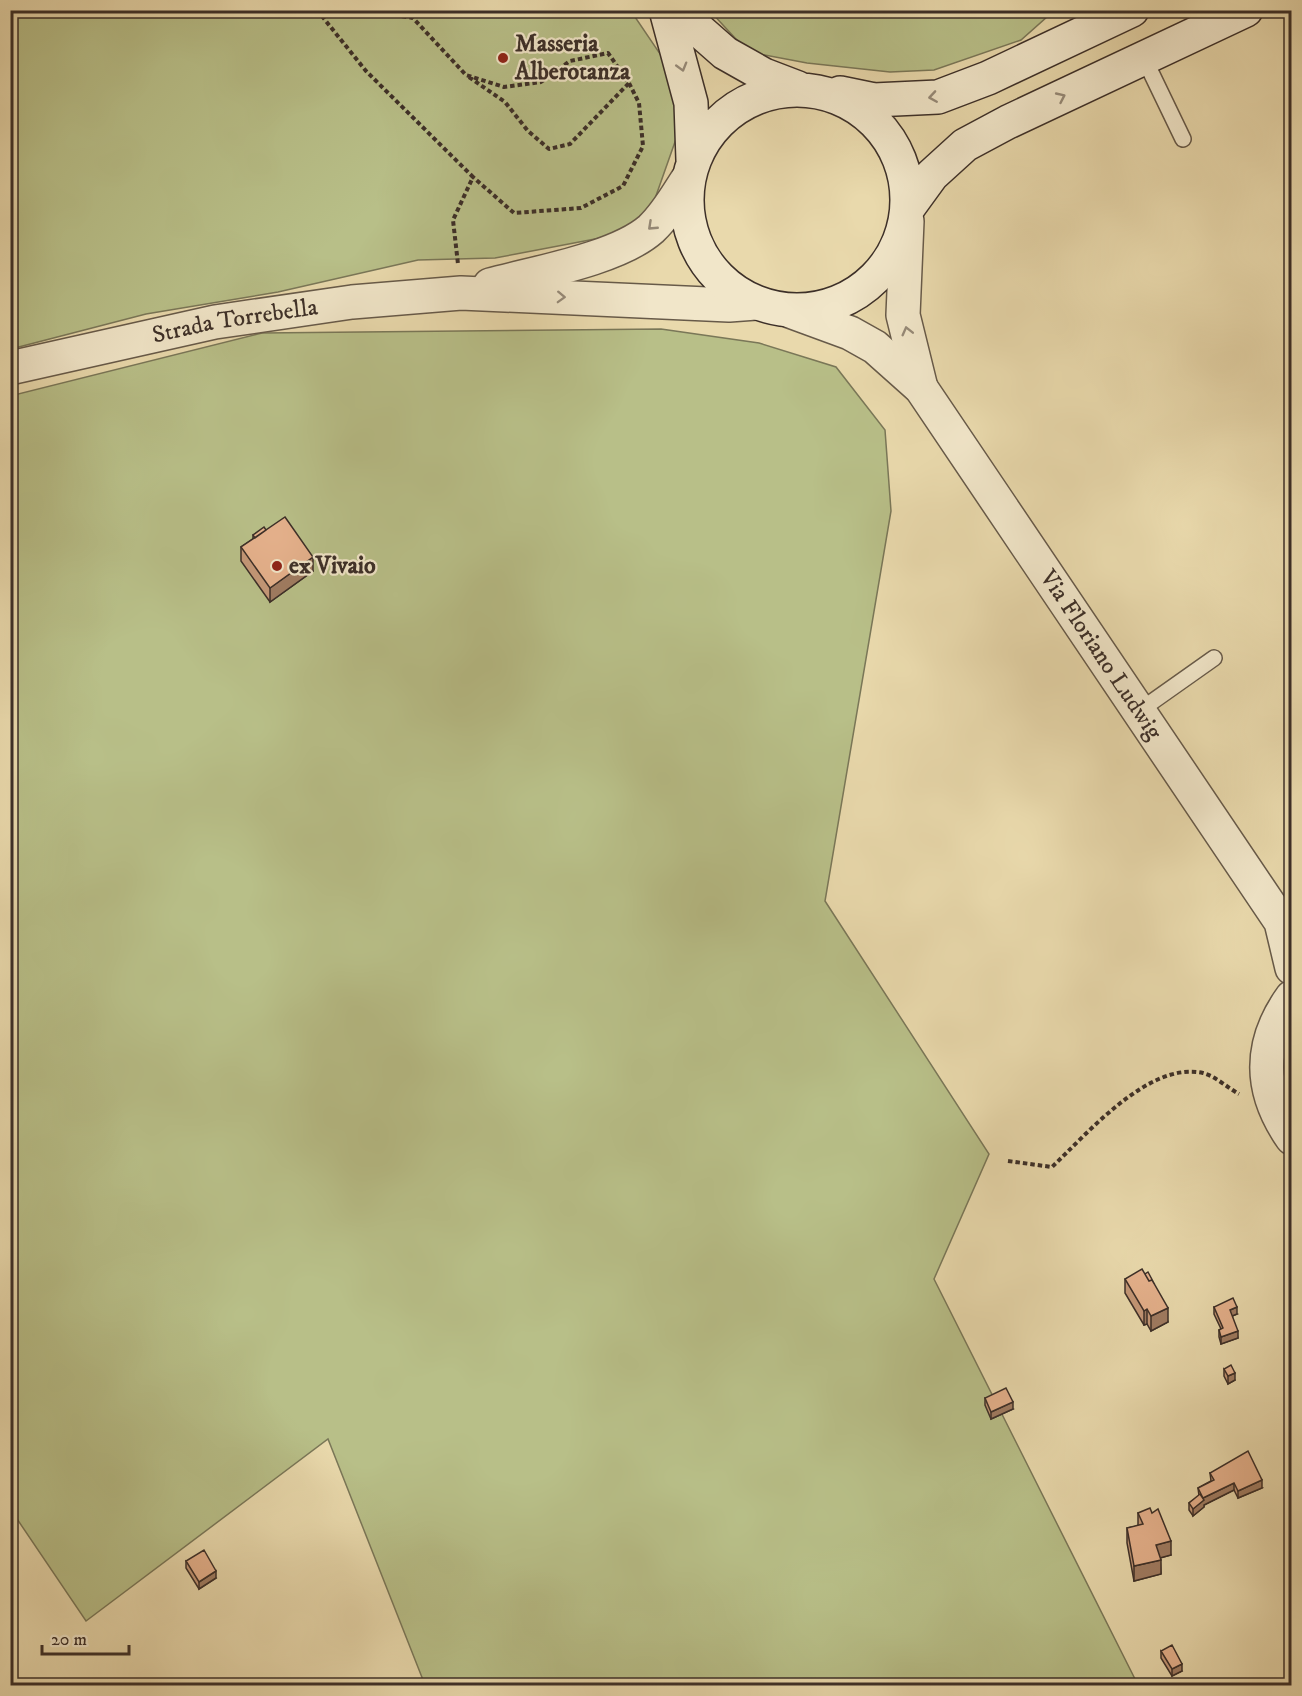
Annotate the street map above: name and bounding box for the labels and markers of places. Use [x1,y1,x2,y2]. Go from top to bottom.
place label: Masseria Alberotanza [514,29,631,87]
marker: Masseria Alberotanza [496,51,510,65]
place label: ex Vivaio [289,551,376,581]
marker: ex Vivaio [270,559,284,573]

